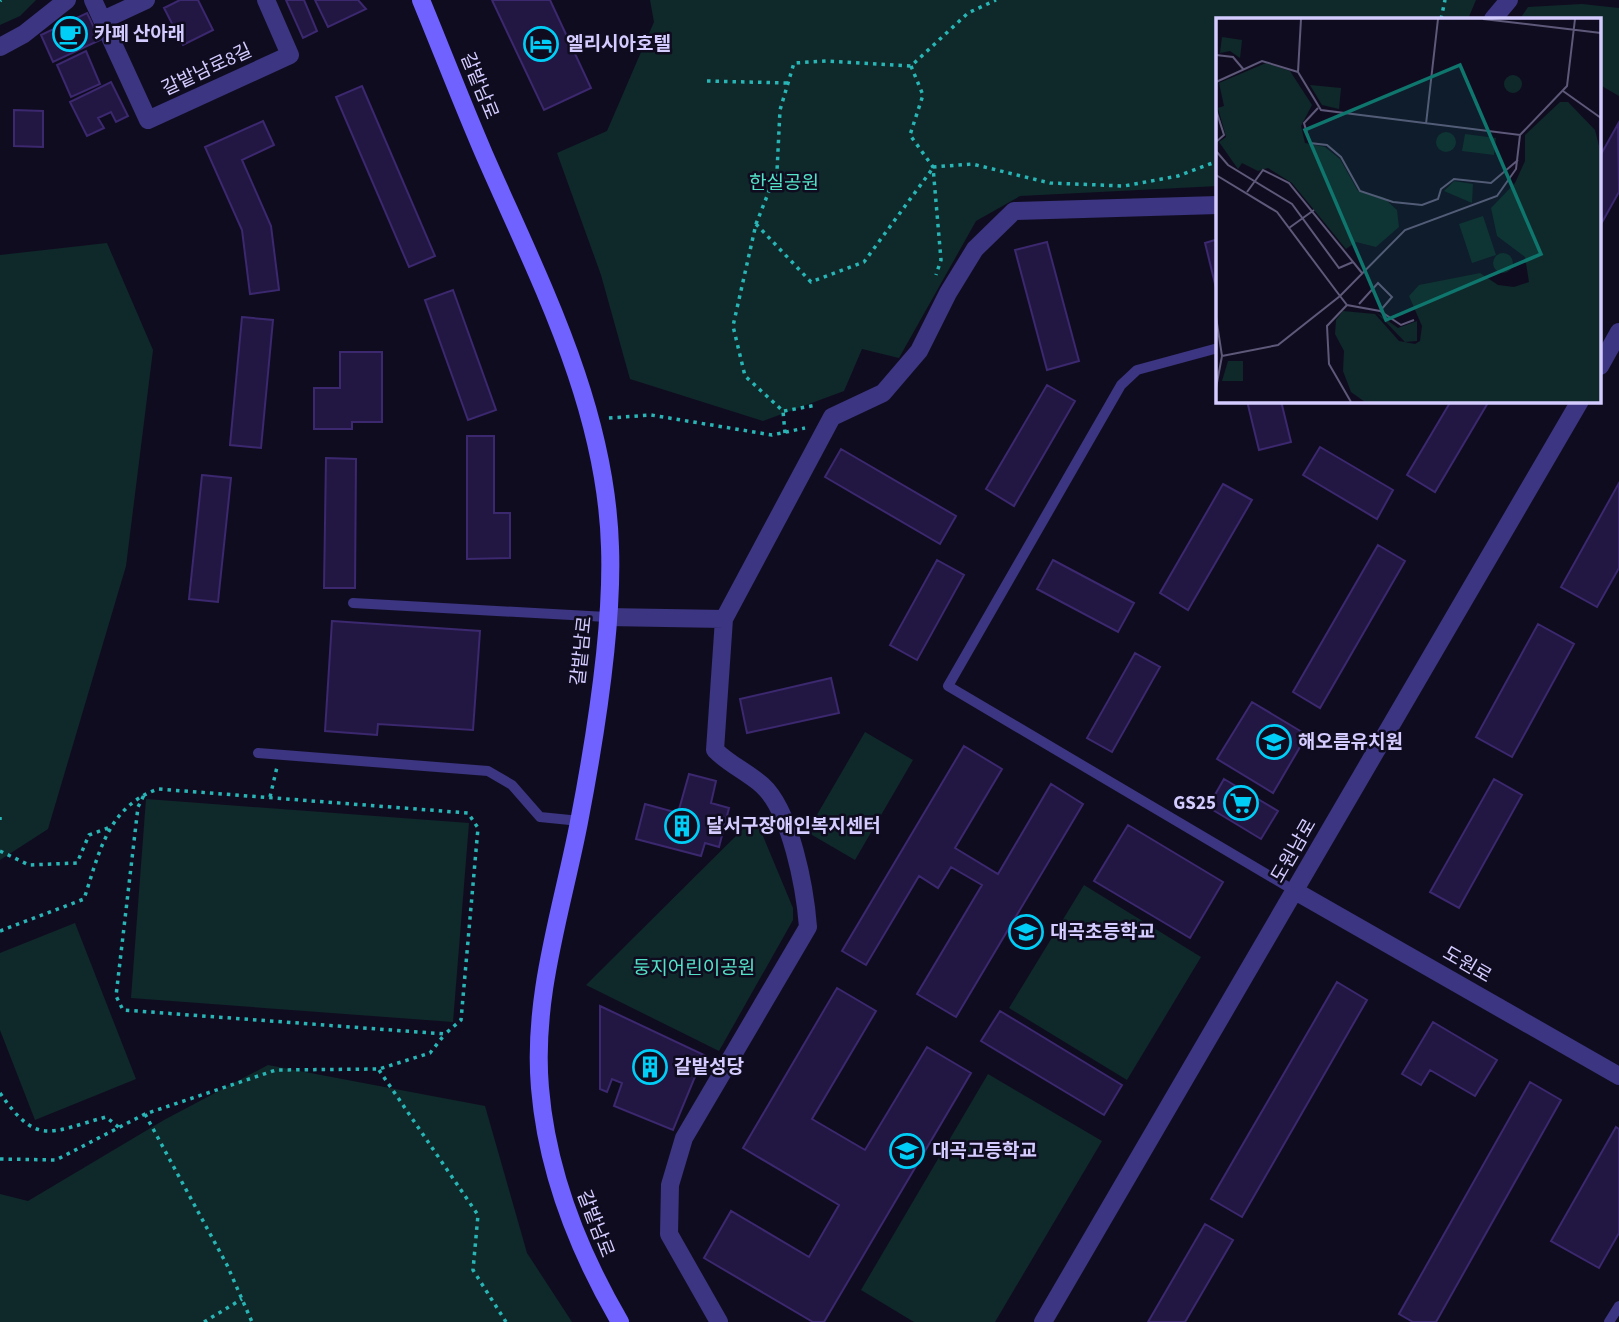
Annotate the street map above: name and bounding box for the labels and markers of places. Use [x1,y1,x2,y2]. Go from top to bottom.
cafe icon: 카페 산아래 [51,15,89,53]
place label: 카페 산아래 [94,21,185,48]
hotel icon: 엘리시아호텔 [522,25,560,63]
place label: 엘리시아호텔 [566,31,671,58]
school or university icon: 해오름유치원 [1255,723,1293,761]
place label: 해오름유치원 [1298,729,1403,756]
supermarket icon: GS25 [1222,784,1260,822]
place label: GS25 [1173,790,1216,817]
building icon: 달서구장애인복지센터 [663,807,701,845]
place label: 달서구장애인복지센터 [706,813,881,840]
school or university icon: 대곡초등학교 [1007,913,1045,951]
place label: 대곡초등학교 [1050,919,1155,946]
building icon: 갈밭성당 [631,1048,669,1086]
place label: 갈밭성당 [674,1054,744,1081]
school or university icon: 대곡고등학교 [888,1132,926,1170]
place label: 대곡고등학교 [932,1138,1037,1165]

